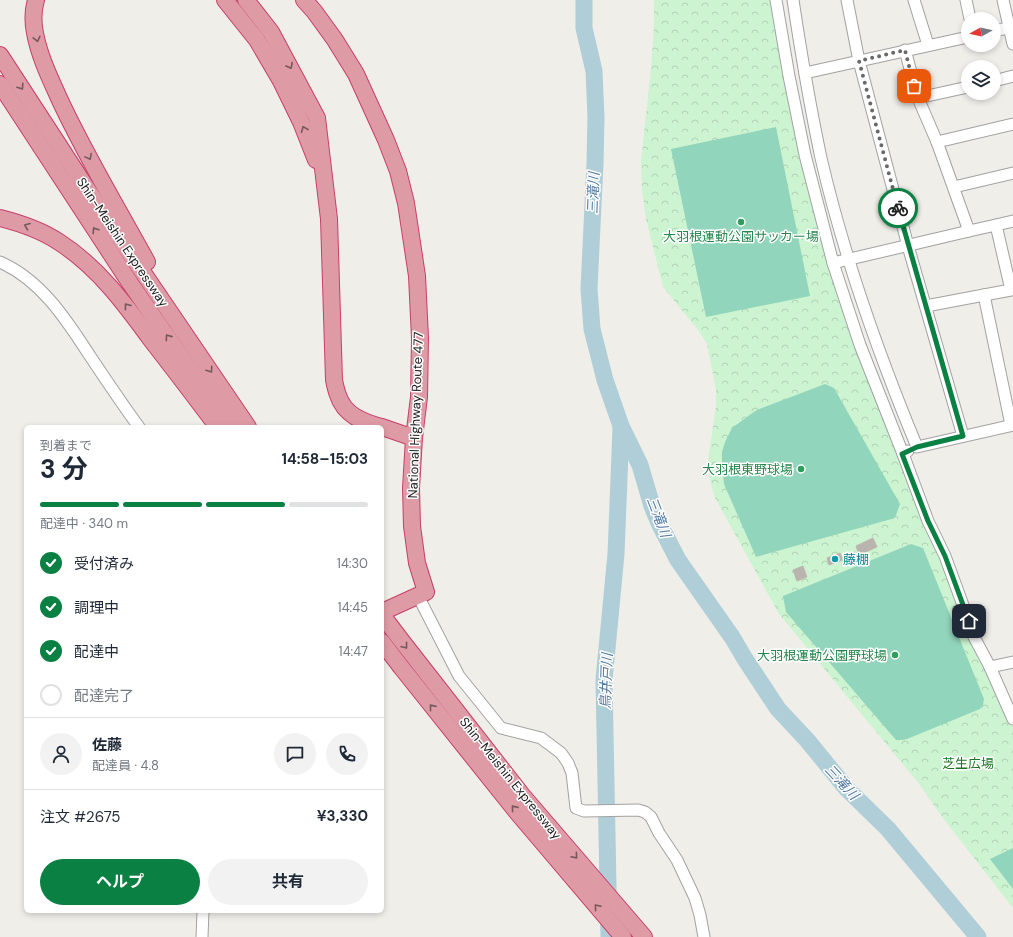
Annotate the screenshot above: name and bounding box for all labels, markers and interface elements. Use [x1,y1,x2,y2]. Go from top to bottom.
north arrow [961,12,1001,52]
map controls [961,12,1001,100]
one-way arrow [32,35,40,42]
button: layers [961,60,1001,100]
one-way arrow [285,62,292,69]
pin [897,69,931,103]
icon: bag [903,75,925,97]
one-way arrow [16,83,23,90]
one-way arrow [301,126,309,134]
one-way arrow [84,153,91,161]
water label: 三滝川 [583,170,603,214]
street label: Shin-Meishin Expressway [73,174,172,310]
courier [878,188,918,228]
icon: bike [887,197,909,219]
marker: 大羽根運動公園サッカー場 [736,217,746,227]
one-way arrow [23,223,30,231]
one-way arrow [93,227,100,234]
place label: 大羽根運動公園サッカー場 [663,228,819,245]
one-way arrow [124,304,131,311]
street label: National Highway Route 477 [404,331,427,499]
one-way arrow [166,335,173,342]
one-way arrow [205,366,212,373]
text: 到着まで [40,437,92,454]
text: 14:58–15:03 [282,449,368,469]
text: 3 分 [40,452,88,486]
place label: 大羽根東野球場 [702,461,793,478]
marker: 大羽根東野球場 [796,464,806,474]
water label: 三滝川 [643,494,676,542]
text: 配達中 · 340 m [40,515,128,532]
place label: 藤棚 [843,551,869,568]
icon: check [40,552,62,574]
text: 受付済み [74,554,134,574]
marker: 藤棚 [830,554,840,564]
text: 14:30 [337,555,368,572]
icon: check [40,596,62,618]
text: 調理中 [74,598,119,618]
text: 14:45 [338,599,368,616]
pin [952,604,986,638]
icon: home [958,610,980,632]
icon: check [40,640,62,662]
text: 配達中 [74,642,119,662]
one-way arrow [401,642,408,649]
text: 14:47 [339,643,368,660]
place label: 大羽根運動公園野球場 [757,647,887,664]
marker: 大羽根運動公園野球場 [890,650,900,660]
water label: 鳥井戸川 [596,651,616,709]
text: 配達完了 [74,686,134,706]
one-way arrow [430,704,437,711]
street label: Shin-Meishin Expressway [456,714,565,843]
button: person [40,733,82,775]
button: chat [274,733,316,775]
button: phone [326,733,368,775]
text: 佐藤 [92,735,122,755]
park label: 芝生広場 [942,755,994,772]
text: 配達員 · 4.8 [92,757,159,774]
water label: 三滝川 [821,761,864,805]
one-way arrow [511,805,518,812]
text: ¥3,330 [317,806,368,826]
text: 注文 #2675 [40,807,120,827]
one-way arrow [570,852,577,859]
button: ヘルプ [40,859,200,905]
button: 共有 [208,859,368,905]
one-way arrow [595,905,602,912]

